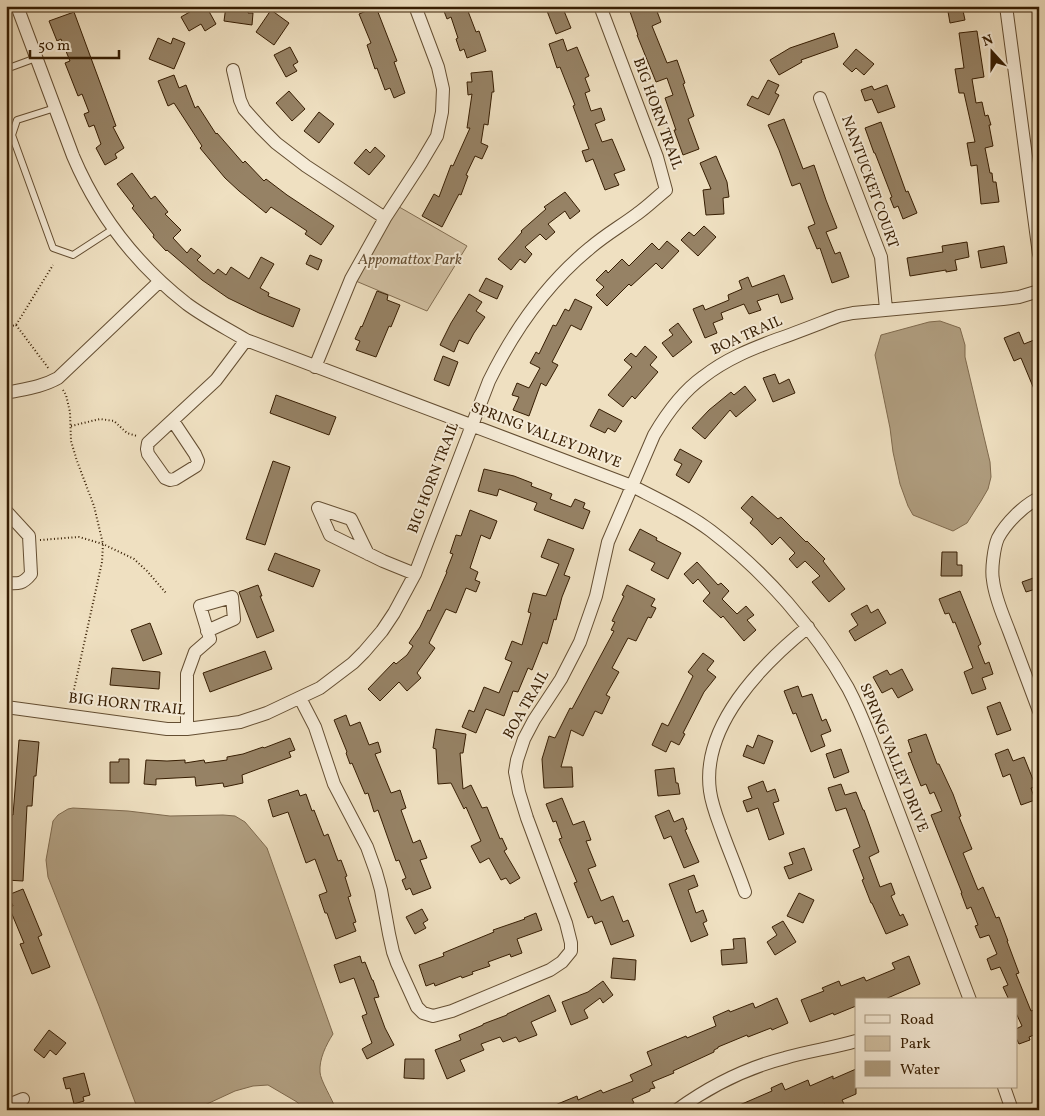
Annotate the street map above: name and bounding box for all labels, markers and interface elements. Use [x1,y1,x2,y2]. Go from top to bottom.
scale bar [30,28,119,60]
north arrow [968,28,1018,78]
text: N [980,31,996,52]
text: 50 m [38,36,70,57]
street label: BIG HORN TRAIL [627,55,687,173]
street label: NANTUCKET COURT [835,113,903,252]
park label: Appomattox Park [357,250,462,271]
street label: BOA TRAIL [708,311,787,361]
street label: SPRING VALLEY DRIVE [468,398,624,474]
street label: BIG HORN TRAIL [403,419,465,537]
street label: BOA TRAIL [499,666,555,743]
street label: SPRING VALLEY DRIVE [853,680,933,836]
street label: BIG HORN TRAIL [67,688,187,722]
legend [855,998,1018,1088]
text: Road [900,1010,934,1031]
text: Park [900,1034,931,1055]
text: Water [900,1060,940,1081]

